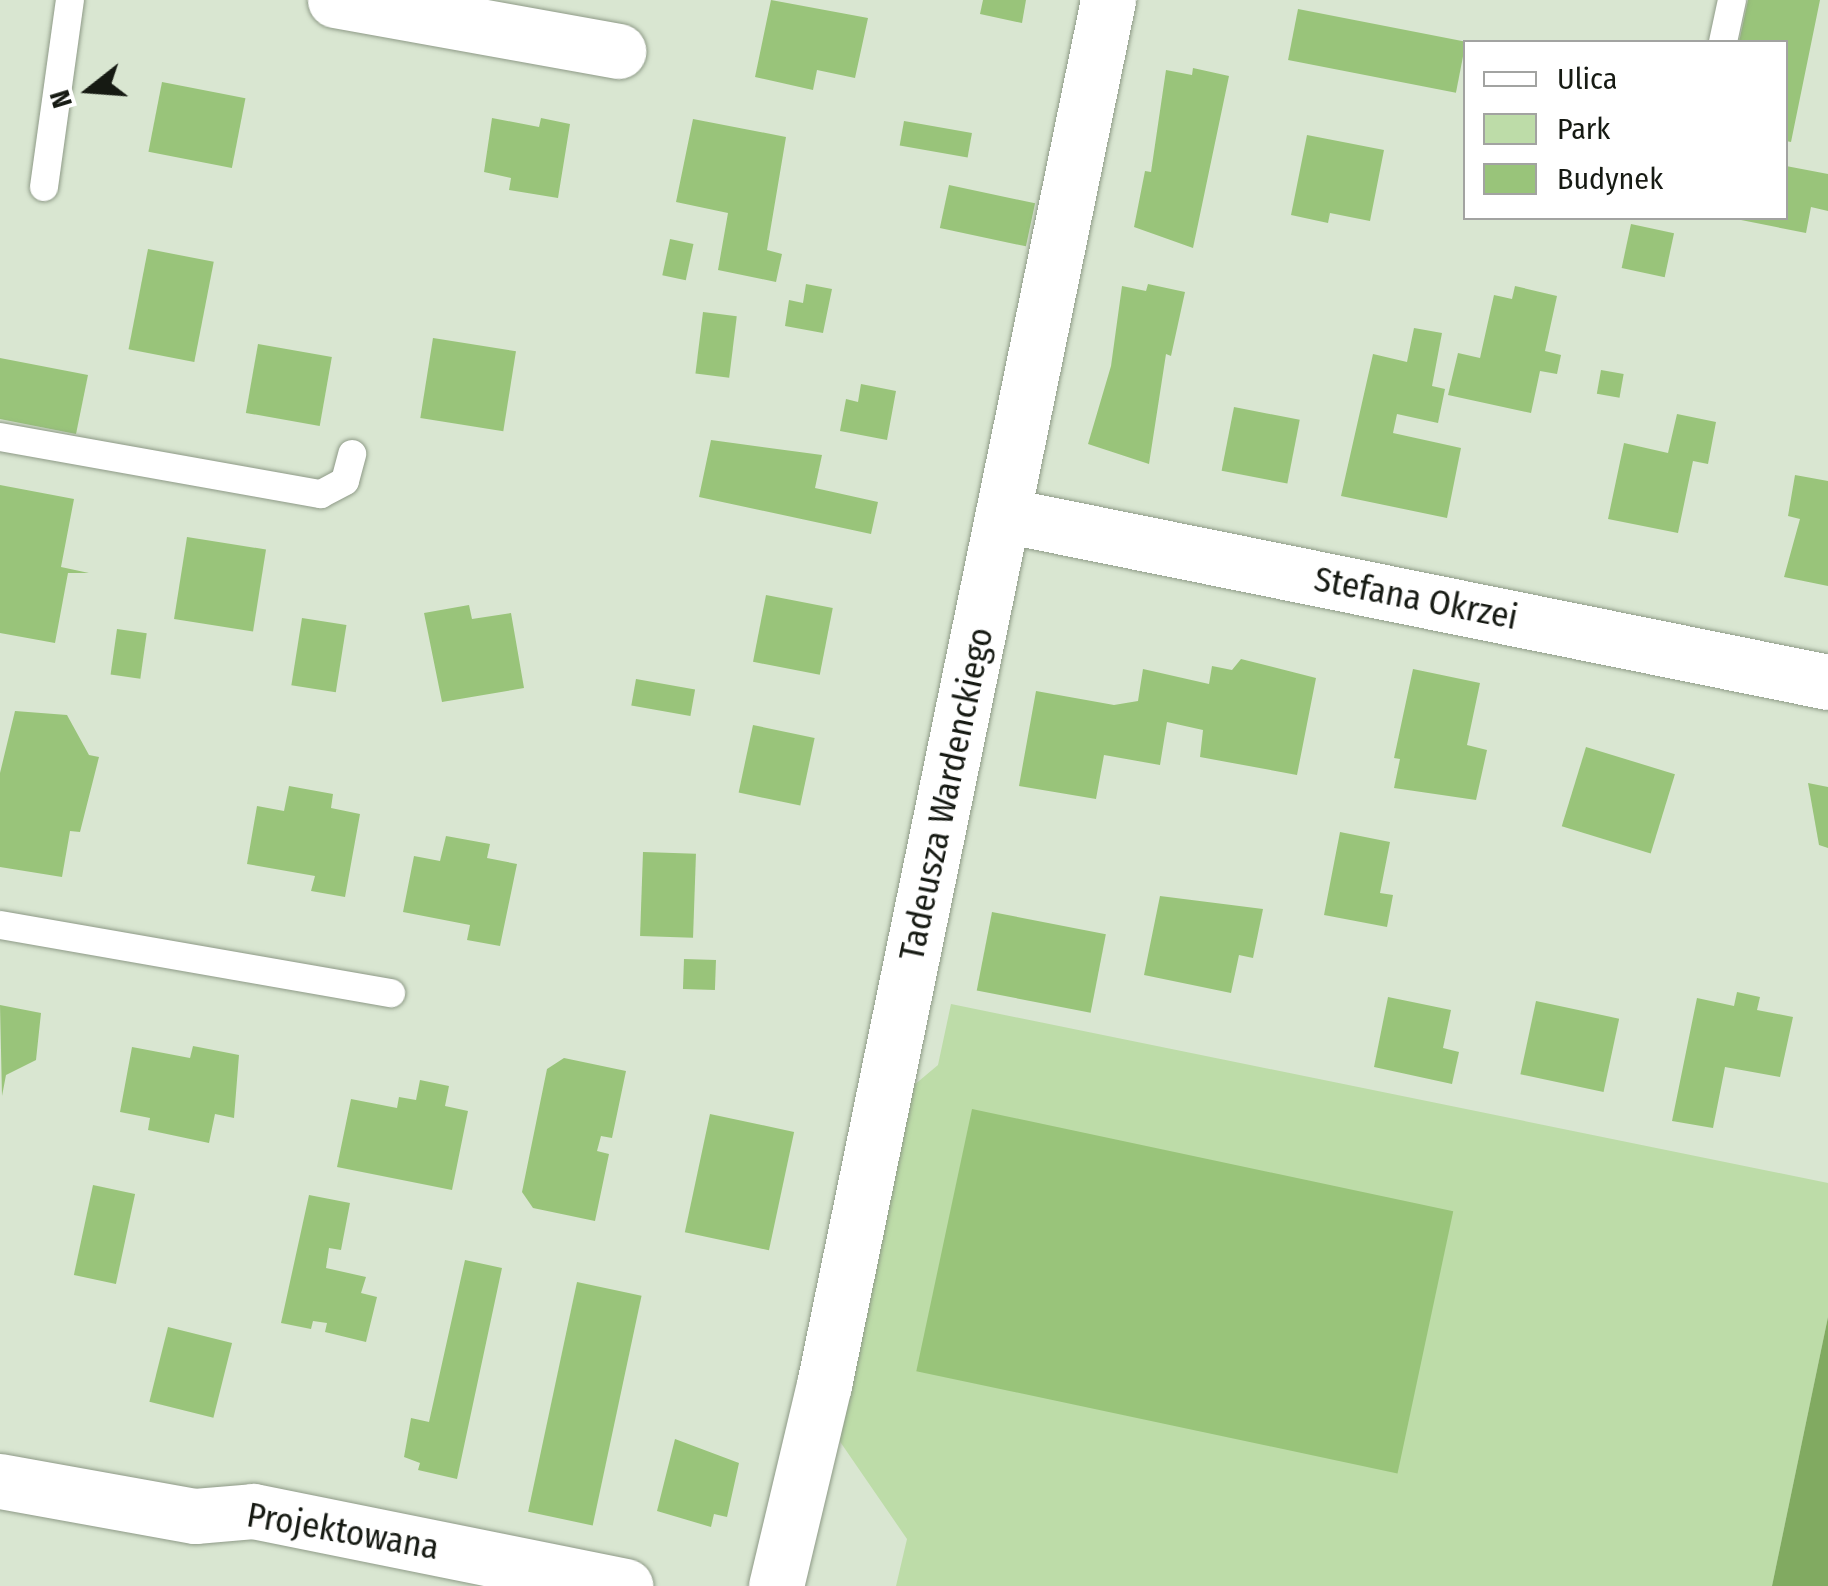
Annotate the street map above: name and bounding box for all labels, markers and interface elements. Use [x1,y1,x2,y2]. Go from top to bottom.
north arrow [40,40,140,140]
legend [1463,40,1788,220]
text: Ulica [1557,61,1617,97]
text: N [43,86,79,112]
text: Park [1557,111,1610,147]
text: Budynek [1557,161,1663,197]
street label: Stefana Okrzei [1311,558,1521,638]
street label: Tadeusza Wardenckiego [890,624,1002,964]
street label: Projektowana [244,1493,442,1569]

